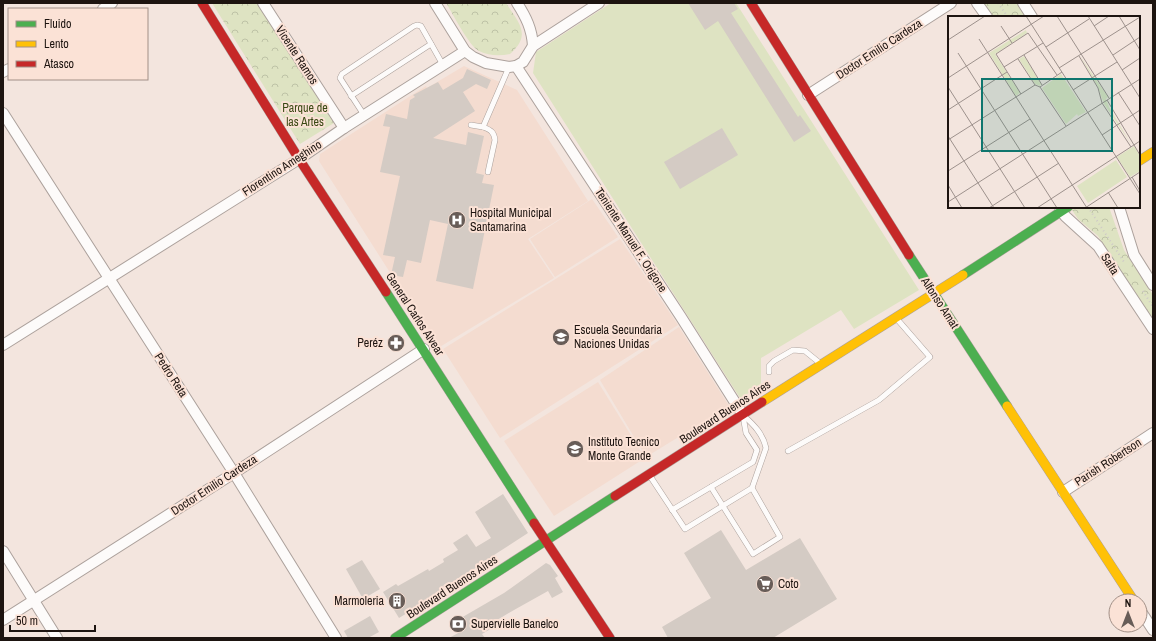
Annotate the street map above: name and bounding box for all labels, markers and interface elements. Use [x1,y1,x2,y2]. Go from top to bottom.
legend [8,8,148,80]
street label: Doctor Emilio Cardeza [833,15,926,83]
text: Fluido [44,16,71,32]
inset map [948,16,1140,208]
street label: Vicente Ramos [272,23,322,88]
text: Lento [44,36,69,52]
text: Atasco [43,56,74,72]
park label: Parque de las Artes [282,100,328,130]
street label: Florentino Ameghino [239,136,325,200]
street label: Teniente Manuel F. Origone [591,185,671,295]
place label: Hospital Municipal Santamarina [470,205,552,235]
hospital icon: Hospital Municipal Santamarina [447,210,467,230]
street label: Salta [1097,250,1123,278]
street label: General Carlos Alvear [382,269,448,359]
street label: Alfonso Amat [917,273,963,332]
place label: Escuela Secundaria Naciones Unidas [574,322,663,352]
school or university icon: Escuela Secundaria Naciones Unidas [551,327,571,347]
pharmacy icon: Peréz [386,333,406,353]
place label: Peréz [357,335,383,351]
street label: Pedro Reta [151,350,192,401]
street label: Boulevard Buenos Aires [676,376,774,447]
place label: Instituto Tecnico Monte Grande [588,434,660,464]
street label: Parish Robertson [1072,434,1144,490]
school or university icon: Instituto Tecnico Monte Grande [565,439,585,459]
street label: Doctor Emilio Cardeza [168,451,261,519]
street label: Boulevard Buenos Aires [403,551,501,622]
supermarket icon: Coto [755,574,775,594]
place label: Coto [778,576,799,592]
building icon: Marmoleria [387,591,407,611]
place label: Marmoleria [334,593,385,609]
north arrow [1108,593,1148,633]
text: N [1125,596,1131,610]
scale bar [10,607,95,633]
text: 50 m [16,613,38,629]
bank icon: Supervielle Banelco [448,614,468,634]
place label: Supervielle Banelco [471,616,559,632]

